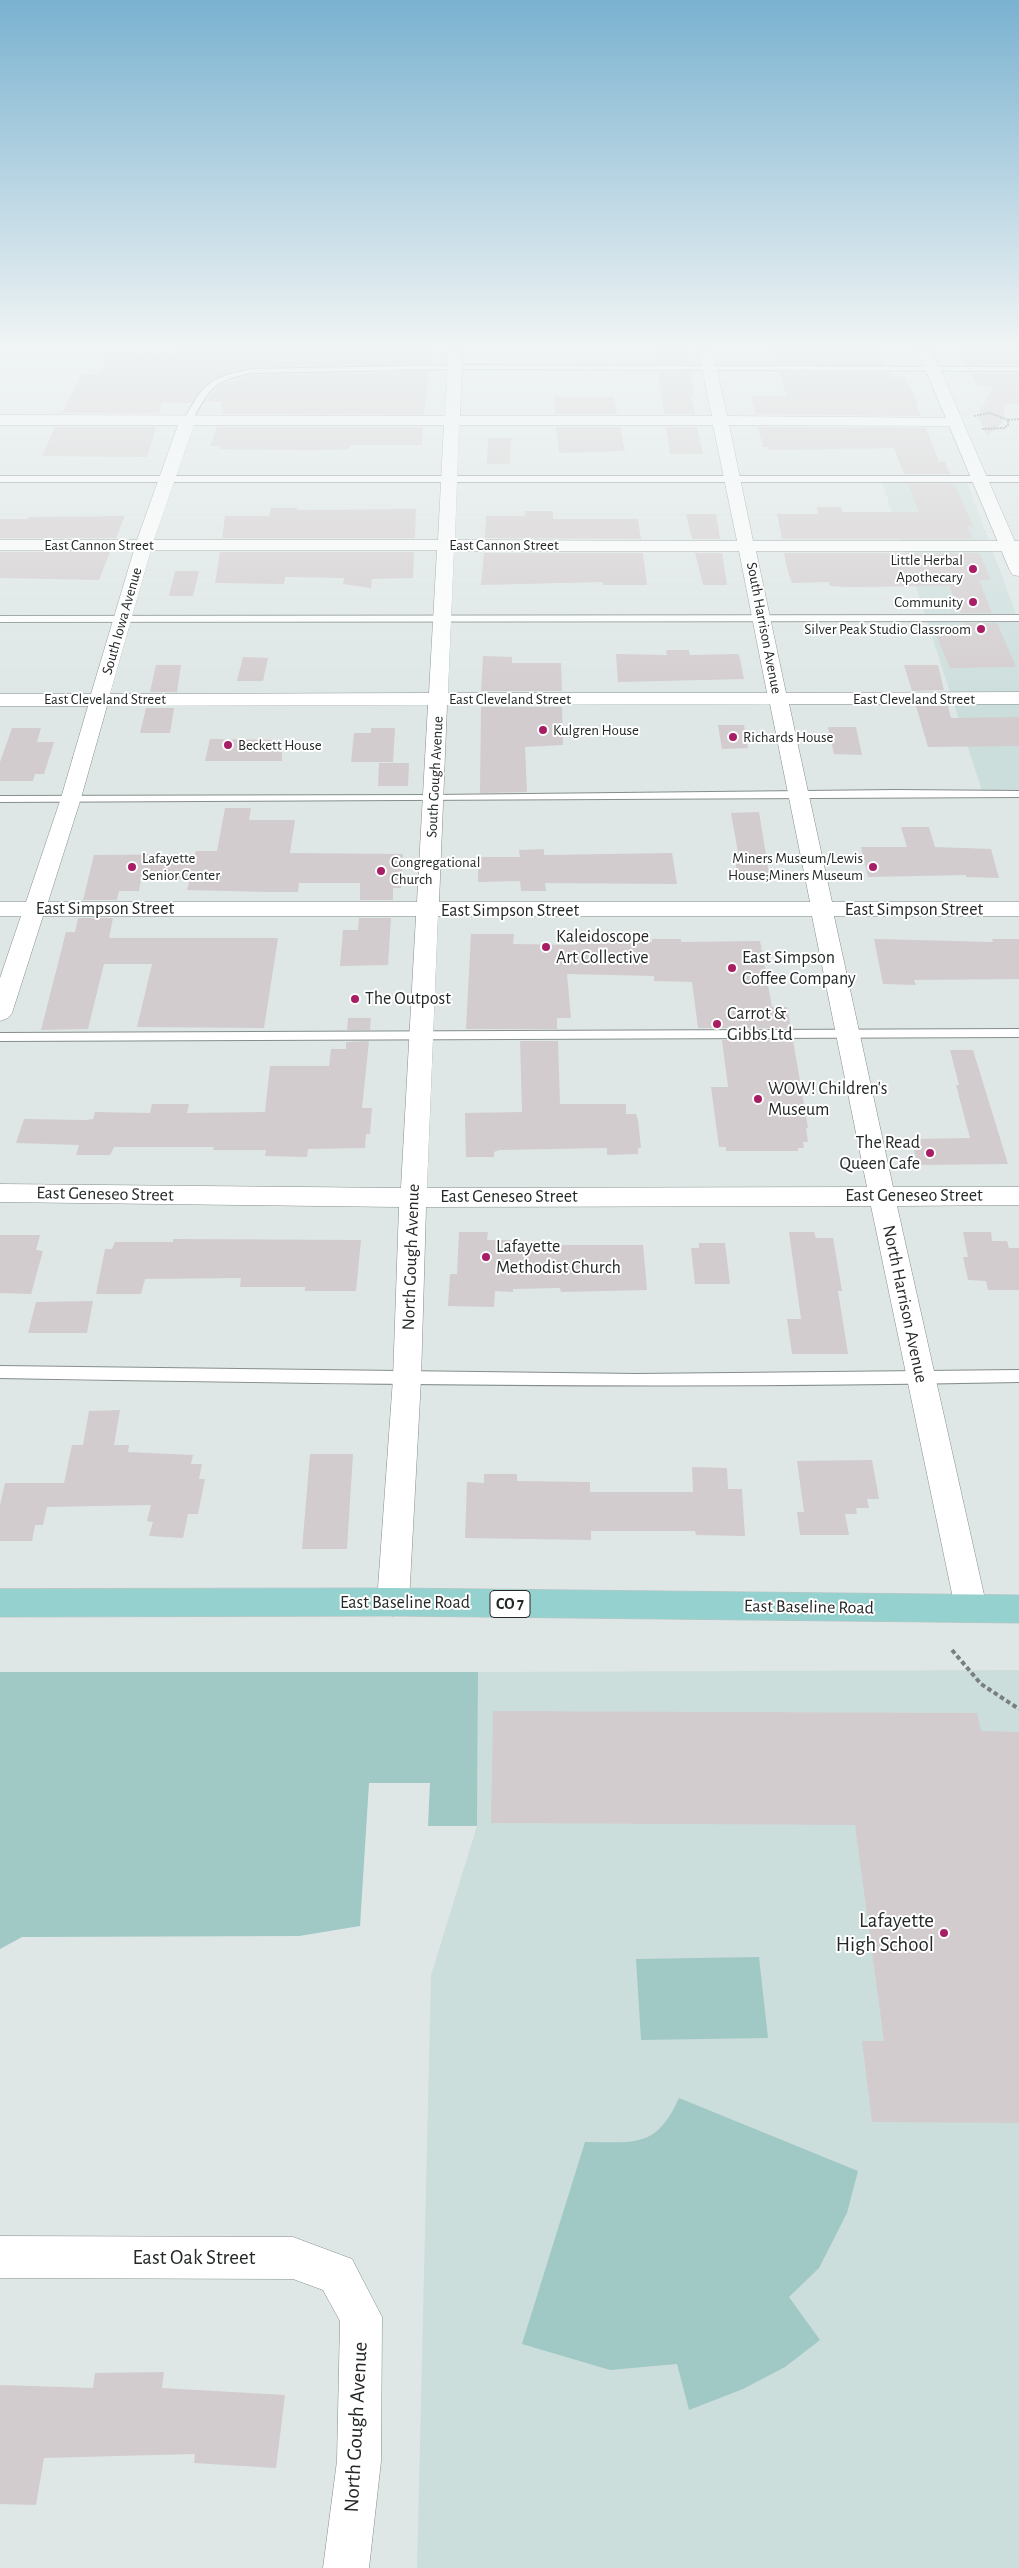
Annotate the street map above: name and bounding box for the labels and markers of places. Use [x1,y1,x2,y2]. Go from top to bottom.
place label: Little Herbal Apothecary [890,551,963,586]
marker: Little Herbal Apothecary [967,563,979,575]
place label: Community [894,593,963,611]
marker: Community [967,596,979,608]
place label: Silver Peak Studio Classroom [804,620,971,638]
marker: Silver Peak Studio Classroom [975,623,987,635]
place label: Kulgren House [553,721,639,739]
marker: Kulgren House [537,724,549,736]
place label: Richards House [743,728,833,746]
marker: Richards House [727,731,739,743]
place label: Beckett House [238,736,322,754]
marker: Beckett House [222,739,234,751]
place label: Lafayette Senior Center [142,849,220,884]
place label: Miners Museum/Lewis House;Miners Museum [728,849,863,884]
place label: Congregational Church [391,853,480,888]
marker: Lafayette Senior Center [126,861,138,873]
marker: Miners Museum/Lewis House;Miners Museum [867,861,879,873]
marker: Congregational Church [375,865,387,877]
place label: Kaleidoscope Art Collective [556,926,649,969]
marker: Kaleidoscope Art Collective [540,941,552,953]
place label: East Simpson Coffee Company [742,947,856,990]
marker: East Simpson Coffee Company [726,962,738,974]
place label: The Outpost [365,988,451,1010]
marker: The Outpost [349,993,361,1005]
place label: Carrot & Gibbs Ltd [727,1003,793,1046]
marker: Carrot & Gibbs Ltd [711,1018,723,1030]
place label: WOW! Children's Museum [768,1078,887,1120]
marker: WOW! Children's Museum [752,1093,764,1105]
place label: The Read Queen Cafe [840,1132,920,1174]
marker: The Read Queen Cafe [924,1147,936,1159]
place label: Lafayette Methodist Church [496,1236,621,1278]
marker: Lafayette Methodist Church [480,1251,492,1263]
place label: Lafayette High School [836,1908,934,1958]
marker: Lafayette High School [938,1927,950,1939]

